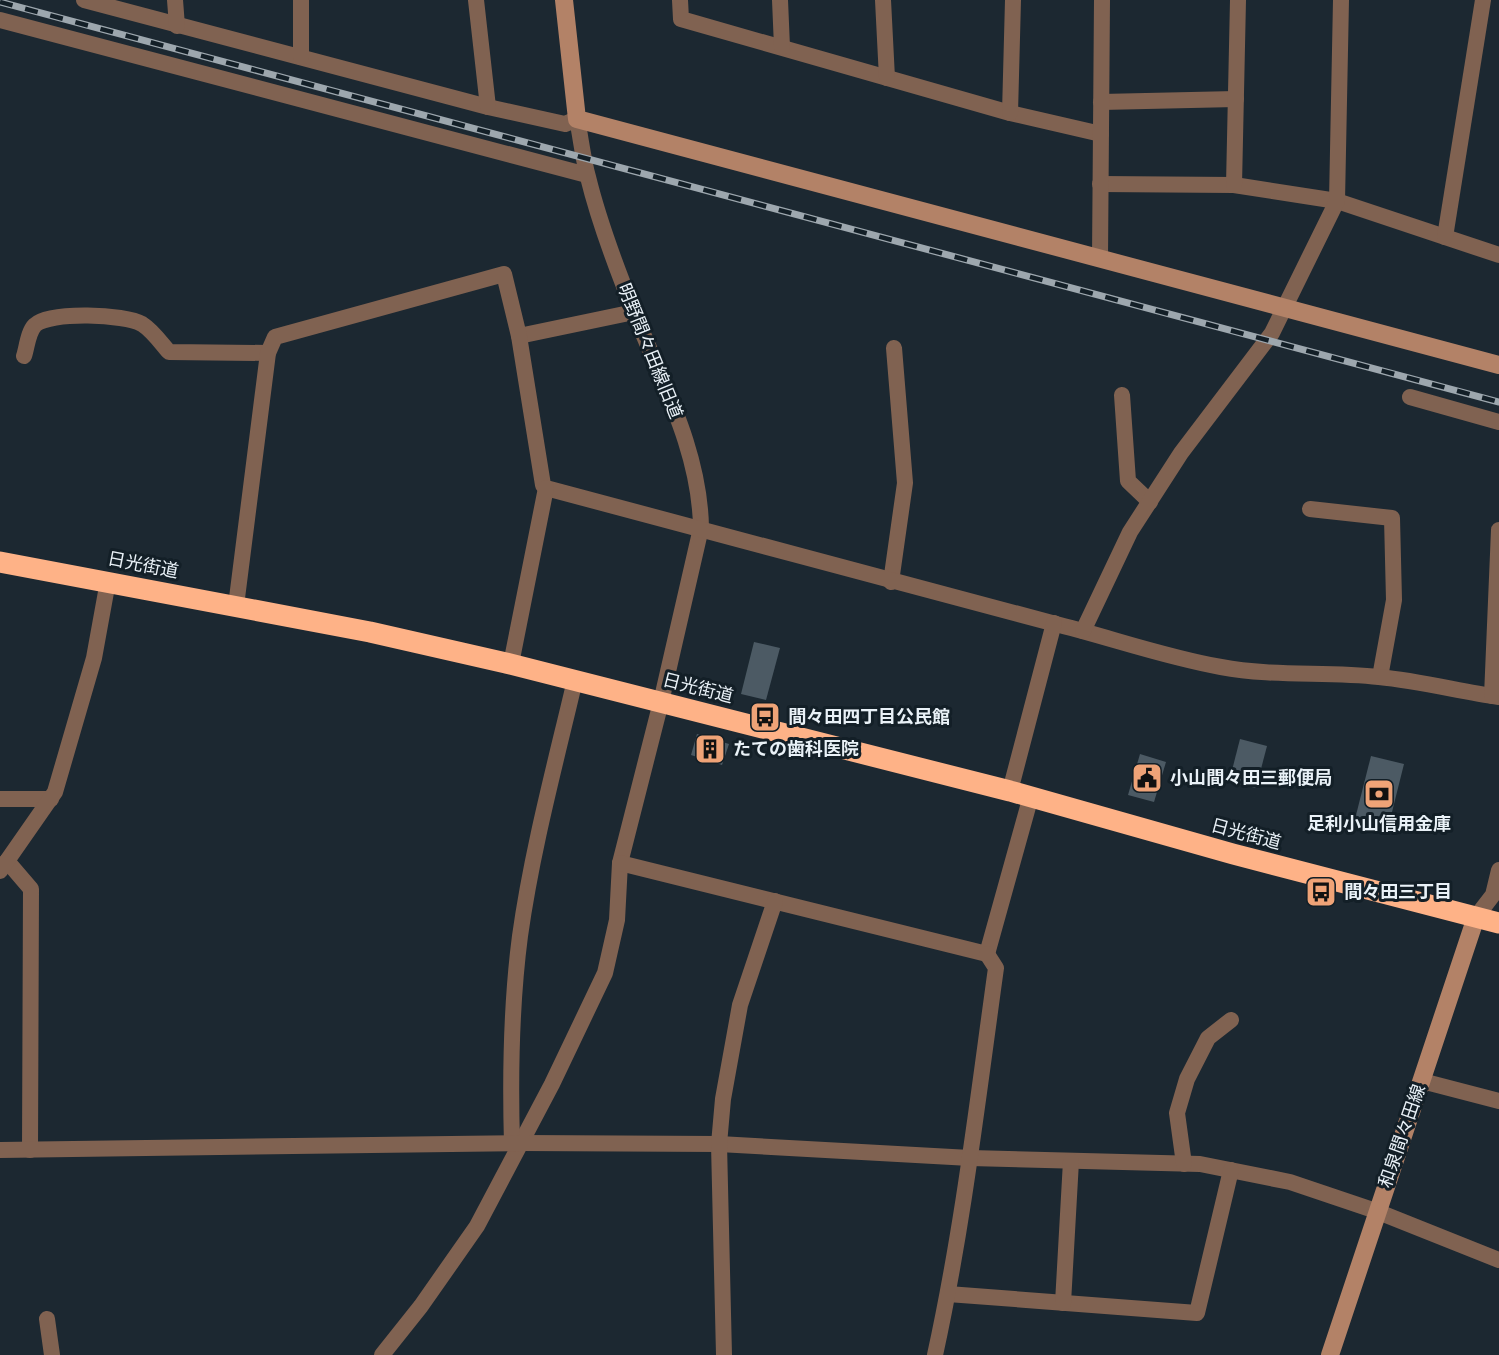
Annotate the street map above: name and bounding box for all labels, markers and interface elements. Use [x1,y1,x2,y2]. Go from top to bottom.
street label: 明野間々田線旧道 [613,280,687,422]
street label: 日光街道 [106,547,180,583]
street label: 日光街道 [660,669,736,707]
bus stop icon: 間々田四丁目公民館 [748,700,782,734]
place label: 間々田四丁目公民館 [788,706,950,728]
building icon: たての歯科医院 [693,732,727,766]
place label: たての歯科医院 [733,738,859,760]
public building icon: 小山間々田三郵便局 [1130,761,1164,795]
place label: 小山間々田三郵便局 [1170,767,1332,789]
bank icon: 足利小山信用金庫 [1362,777,1396,811]
place label: 足利小山信用金庫 [1307,813,1451,835]
street label: 日光街道 [1208,814,1284,854]
bus stop icon: 間々田三丁目 [1304,875,1338,909]
place label: 間々田三丁目 [1344,881,1452,903]
street label: 和泉間々田線 [1374,1081,1430,1191]

